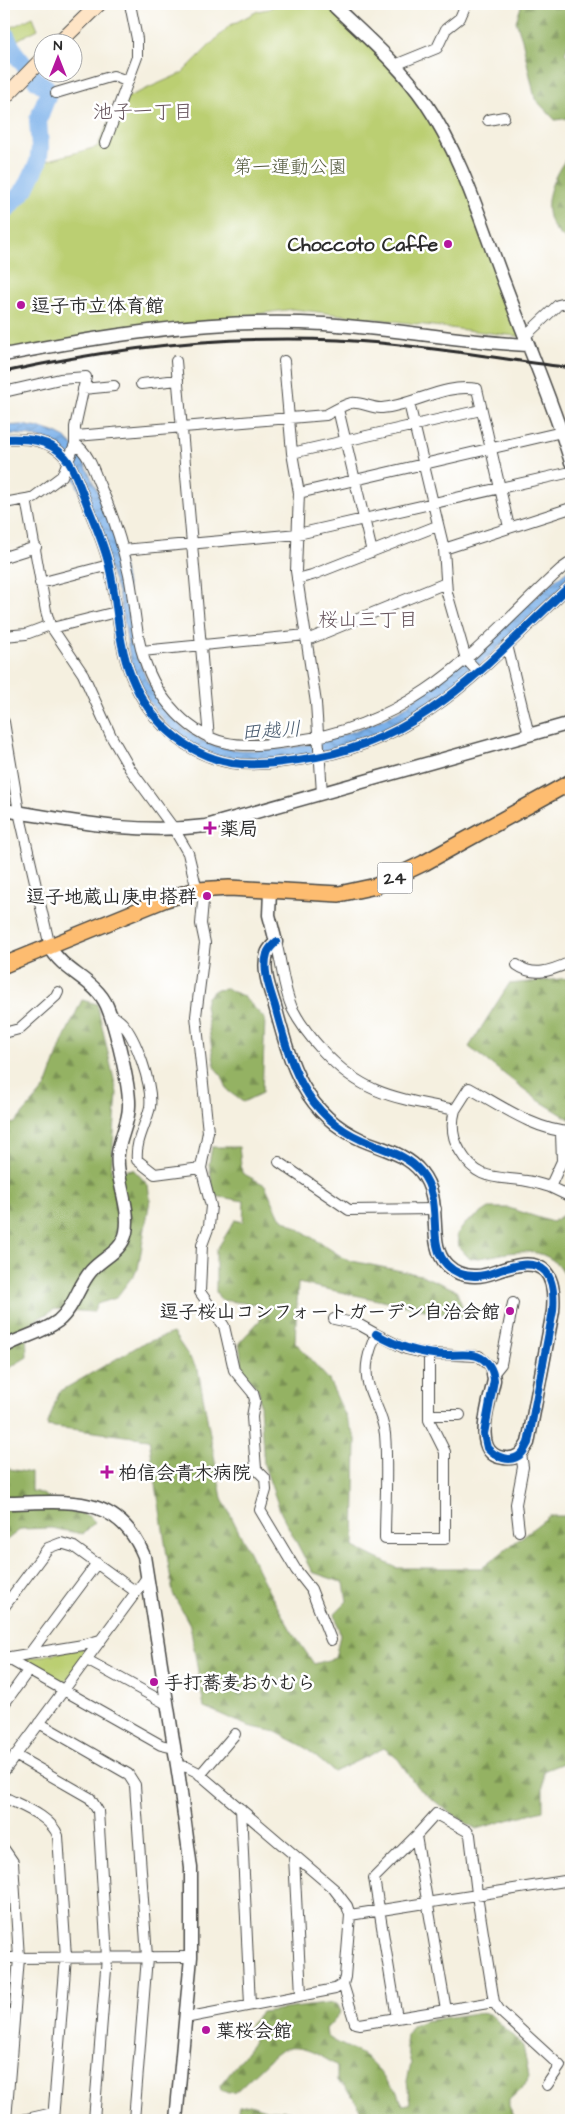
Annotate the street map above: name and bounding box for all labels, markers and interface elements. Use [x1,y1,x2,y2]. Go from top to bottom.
north arrow [32,32,82,82]
text: N [54,36,63,56]
district label: 池子一丁目 [93,98,193,126]
park label: 第一運動公園 [233,154,347,181]
place label: Choccoto Caffe [288,232,439,259]
marker: Choccoto Caffe [442,238,454,250]
place label: 逗子市立体育館 [31,293,164,320]
marker: 逗子市立体育館 [15,299,27,311]
district label: 桜山三丁目 [318,606,418,634]
water label: 田越川 [240,715,302,747]
place label: 薬局 [220,816,258,843]
marker: 薬局 [204,822,216,834]
road number: 24 [378,862,412,894]
place label: 逗子地蔵山庚申搭群 [26,884,197,911]
marker: 逗子地蔵山庚申搭群 [201,890,213,902]
place label: 逗子桜山コンフォートガーデン自治会館 [160,1299,500,1326]
marker: 逗子桜山コンフォートガーデン自治会館 [504,1305,516,1317]
place label: 柏信会青木病院 [118,1460,251,1487]
marker: 柏信会青木病院 [100,1465,114,1479]
place label: 手打蕎麦おかむら [164,1670,316,1697]
marker: 手打蕎麦おかむら [148,1676,160,1688]
place label: 葉桜会館 [216,2018,292,2045]
marker: 葉桜会館 [200,2024,212,2036]

